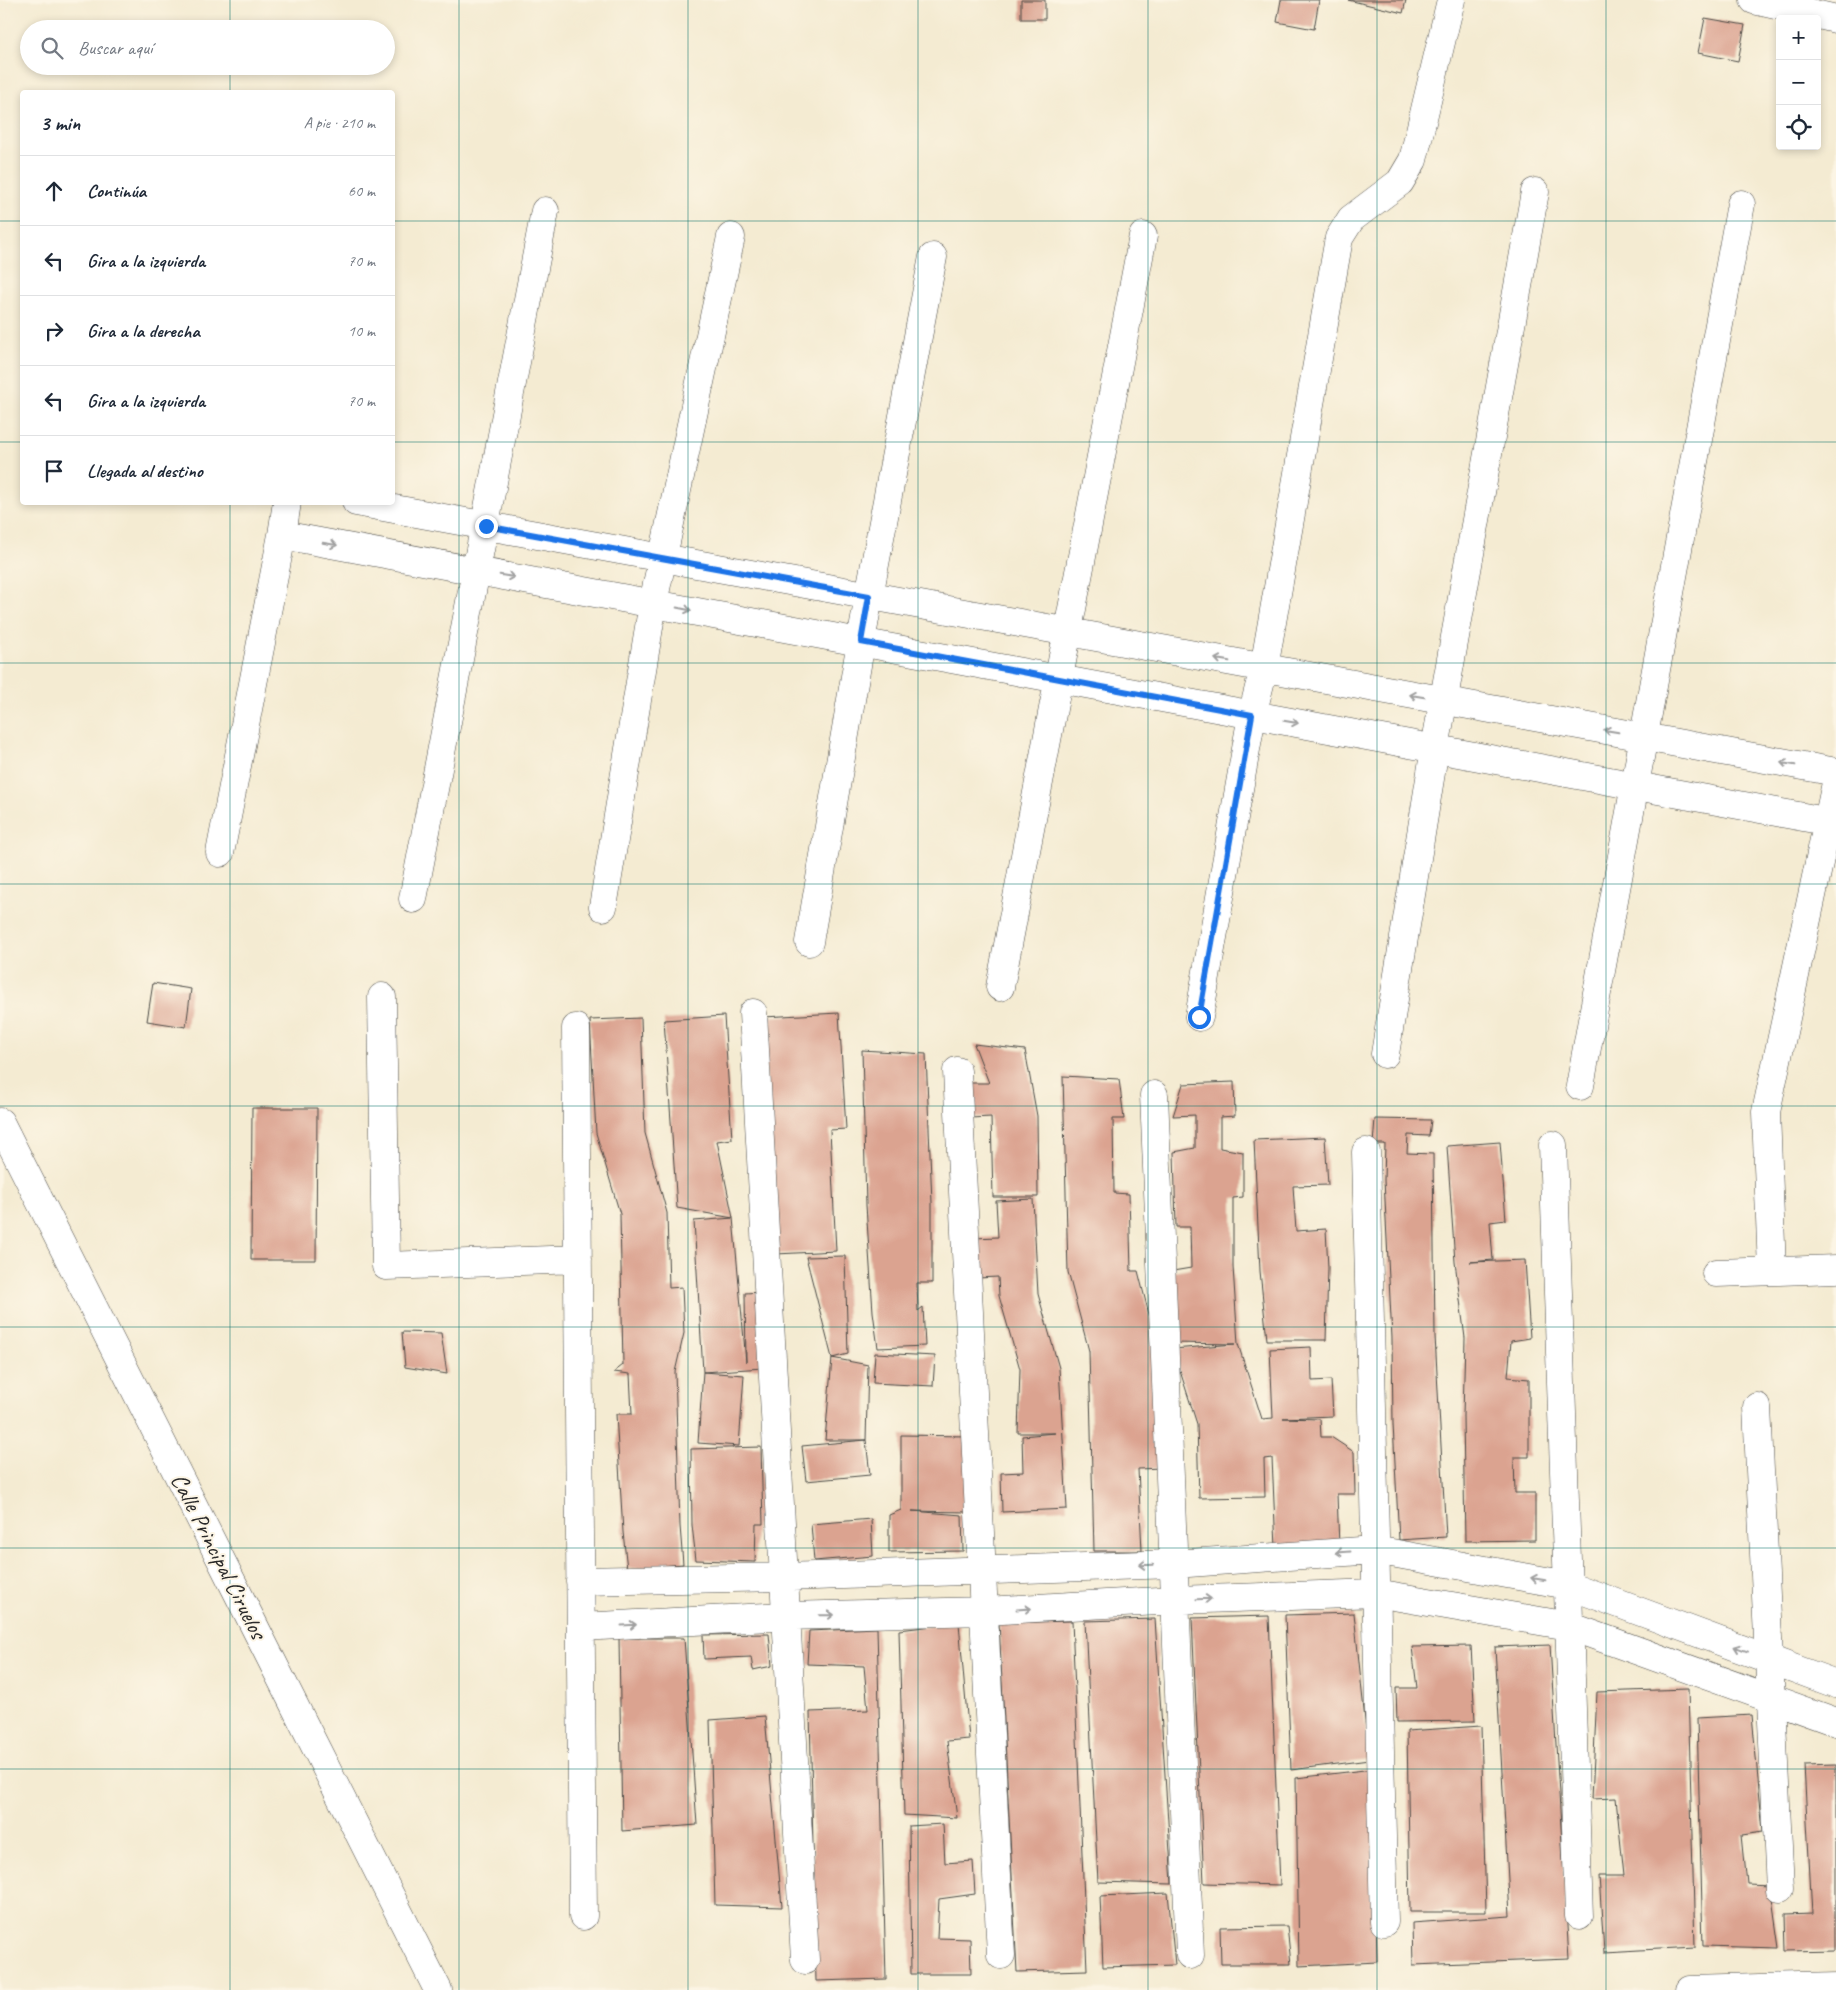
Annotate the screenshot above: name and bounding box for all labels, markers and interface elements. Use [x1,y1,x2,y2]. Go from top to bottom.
map controls [1776,15,1821,150]
button: + [1776,15,1821,60]
search box [20,20,395,75]
icon: search [38,34,66,62]
text: Buscar aquí [78,36,152,60]
button: − [1776,60,1821,105]
button: locate [1776,105,1821,150]
text: 3 min [40,110,80,136]
text: A pie · 210 m [304,113,375,133]
icon: ahead [40,177,68,205]
text: Continúa [87,179,146,203]
text: 60 m [348,181,375,201]
icon: left [40,247,68,275]
text: Gira a la izquierda [87,249,205,273]
text: 70 m [348,251,375,271]
icon: right [40,317,68,345]
text: Gira a la derecha [87,319,200,343]
text: 10 m [348,321,375,341]
icon: left [40,387,68,415]
text: Gira a la izquierda [87,389,205,413]
text: 70 m [348,391,375,411]
icon: arrive [40,457,68,485]
text: Llegada al destino [87,459,203,483]
route end [475,515,498,538]
one-way arrow [322,539,338,549]
one-way arrow [499,572,515,582]
one-way arrow [676,605,692,615]
one-way arrow [1215,655,1231,665]
one-way arrow [1409,690,1425,700]
one-way arrow [1283,717,1299,727]
one-way arrow [1603,726,1619,736]
one-way arrow [1780,758,1796,768]
route start [1188,1006,1211,1029]
street label: Calle Principal Ciruelos [164,1468,275,1646]
one-way arrow [1335,1547,1351,1557]
one-way arrow [1138,1560,1154,1570]
one-way arrow [1530,1574,1546,1584]
one-way arrow [1195,1594,1211,1603]
one-way arrow [1016,1604,1032,1613]
one-way arrow [818,1610,834,1620]
one-way arrow [621,1620,637,1629]
one-way arrow [1734,1644,1749,1653]

